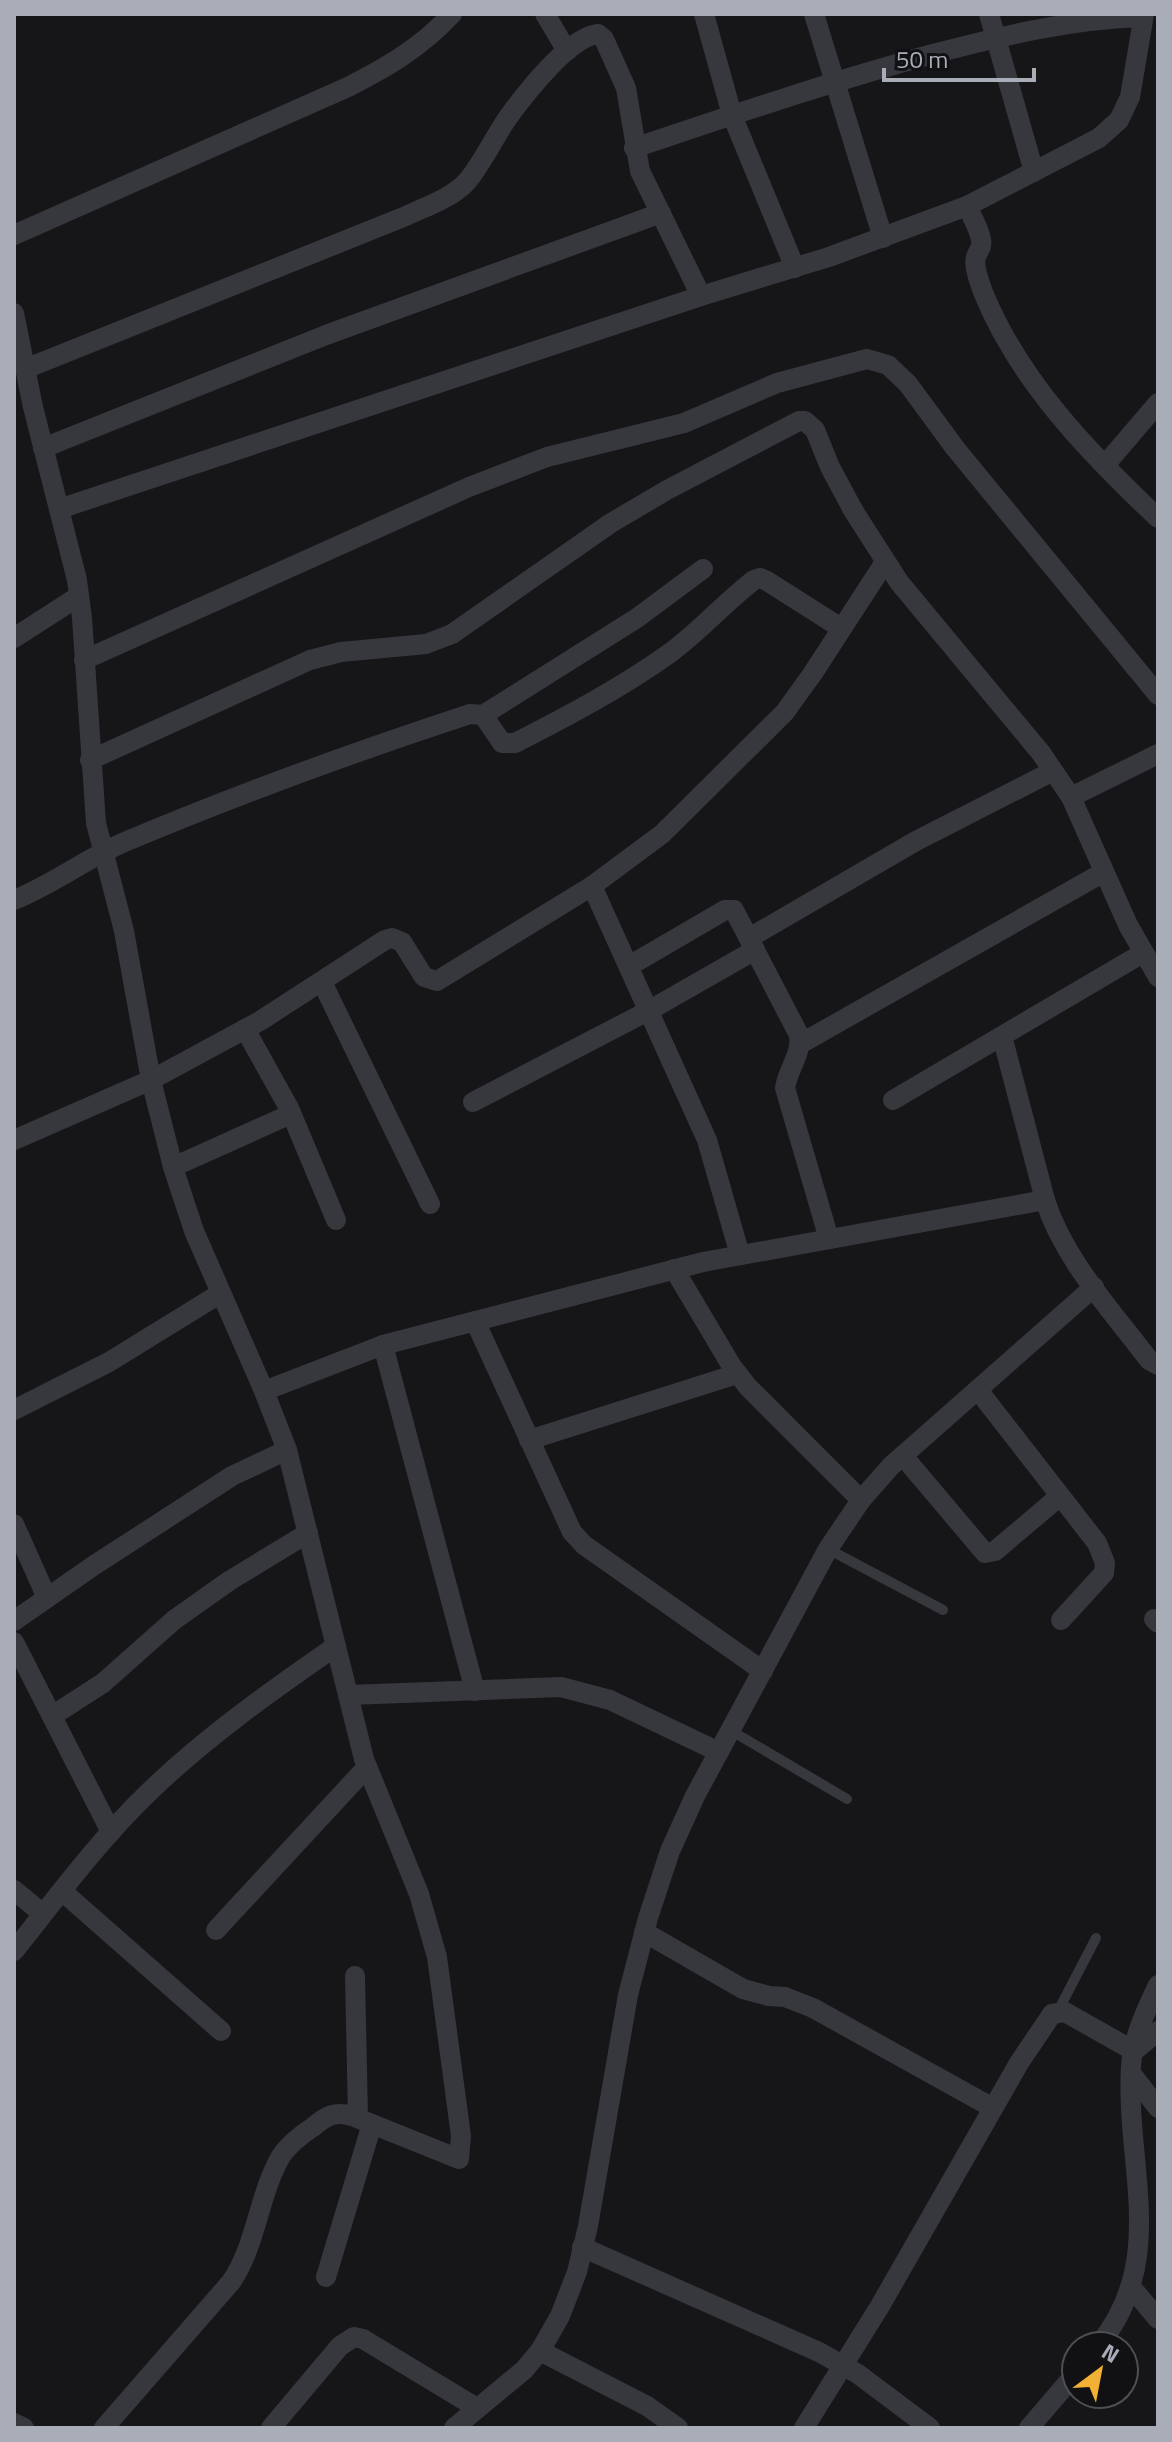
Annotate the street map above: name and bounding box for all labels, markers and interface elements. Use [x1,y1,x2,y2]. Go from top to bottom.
scale bar [884,32,1034,82]
text: 50 m [896,41,948,77]
north arrow [1060,2330,1140,2410]
text: N [1095,2335,1126,2371]

